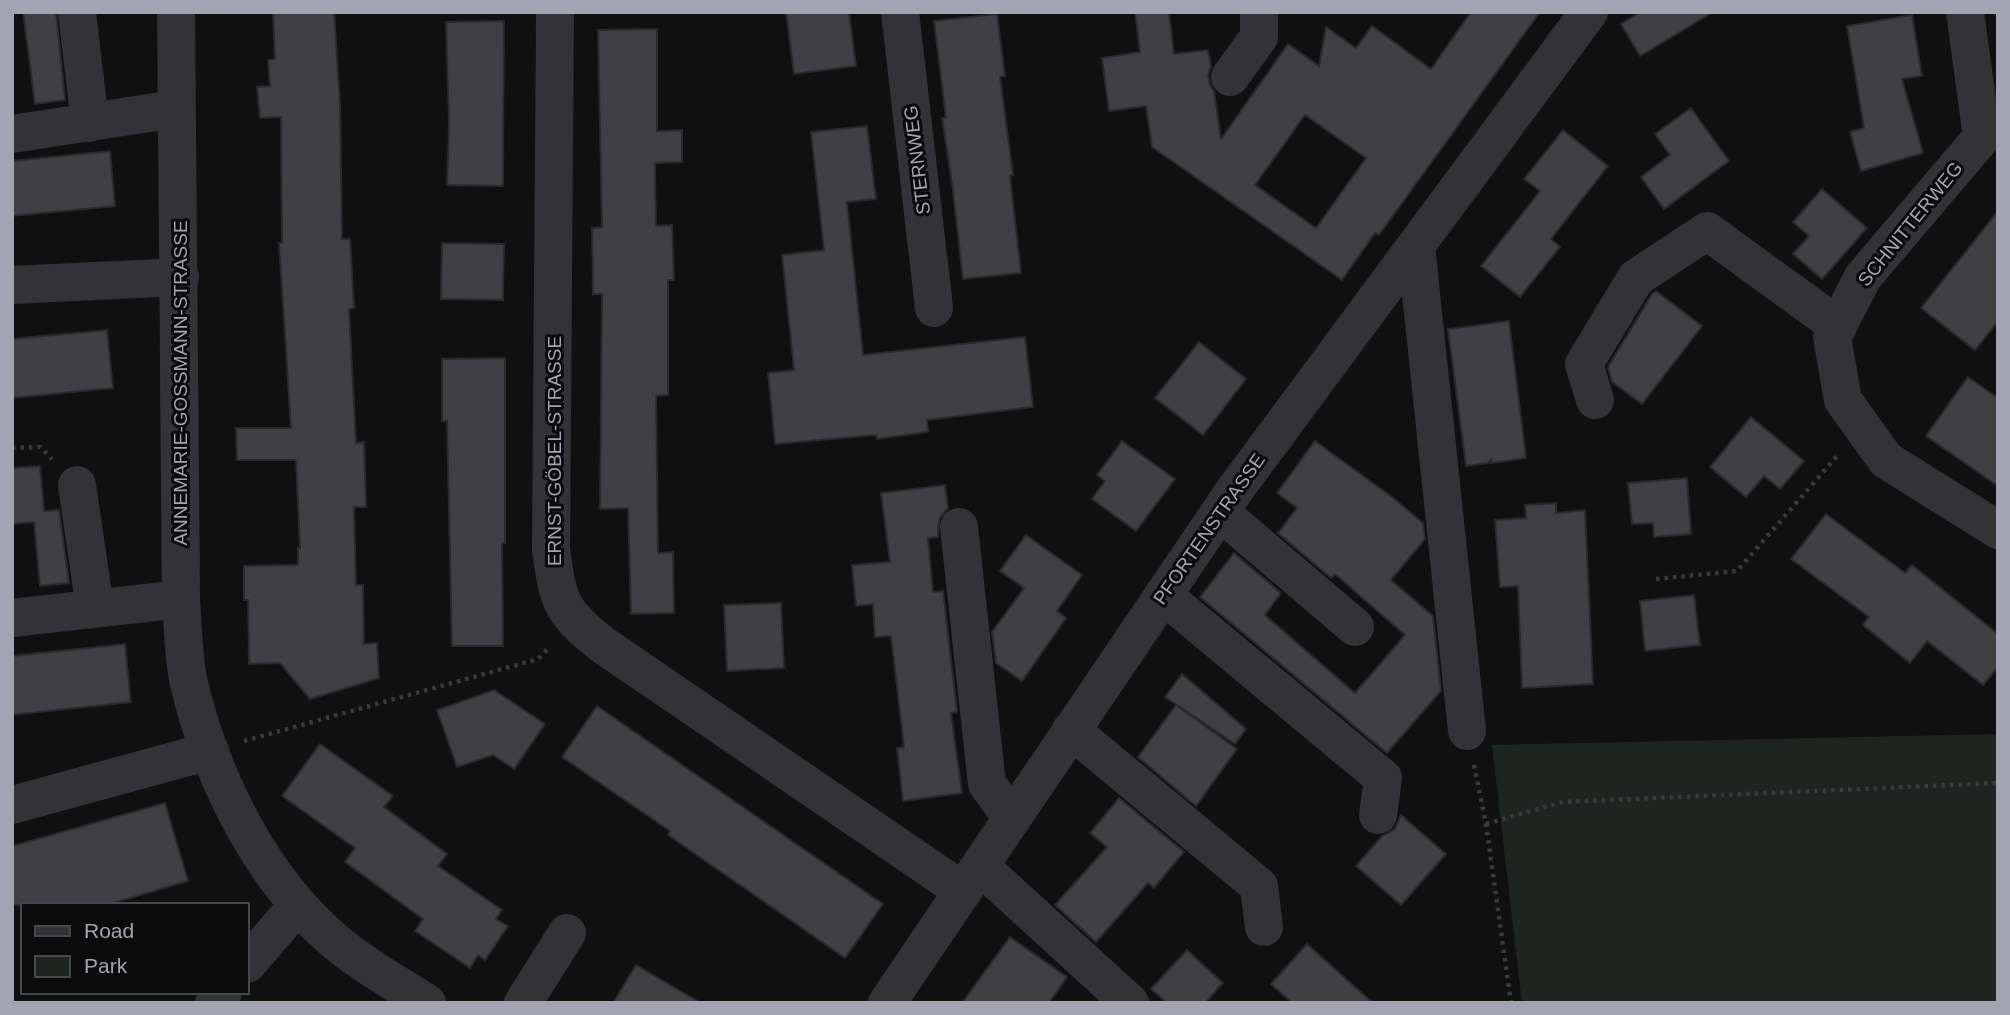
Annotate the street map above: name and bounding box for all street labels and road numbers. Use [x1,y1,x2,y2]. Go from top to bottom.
street label: STERNWEG [900,104,934,216]
street label: SCHNITTERWEG [1853,158,1967,290]
street label: ANNEMARIE-GOSSMANN-STRASSE [170,220,191,546]
street label: ERNST-GÖBEL-STRASSE [544,336,565,566]
street label: PFORTENSTRASSE [1149,450,1269,608]

